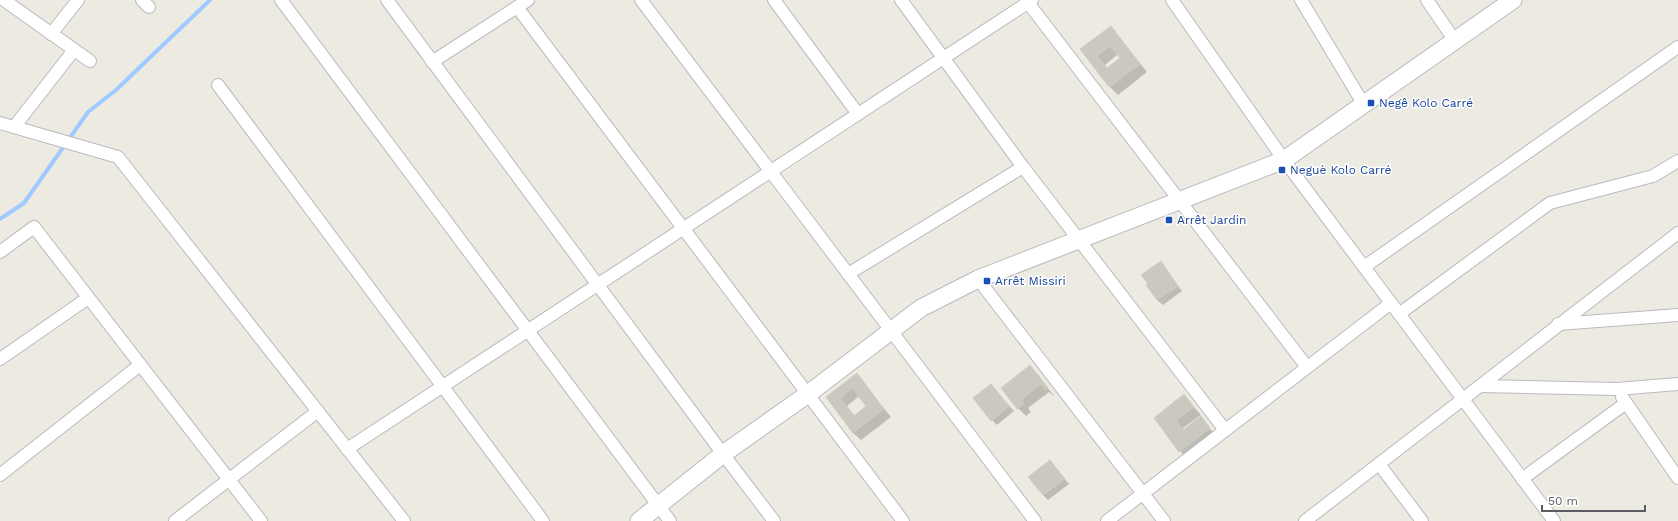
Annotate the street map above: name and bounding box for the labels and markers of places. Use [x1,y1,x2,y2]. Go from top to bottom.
place label: Negê Kolo Carré [1379,96,1473,110]
marker: Negê Kolo Carré [1366,98,1376,108]
place label: Neguè Kolo Carré [1290,163,1392,177]
marker: Neguè Kolo Carré [1277,165,1287,175]
place label: Arrêt Jardin [1177,213,1246,227]
marker: Arrêt Jardin [1164,215,1174,225]
place label: Arrêt Missiri [995,274,1066,288]
marker: Arrêt Missiri [982,276,992,286]

